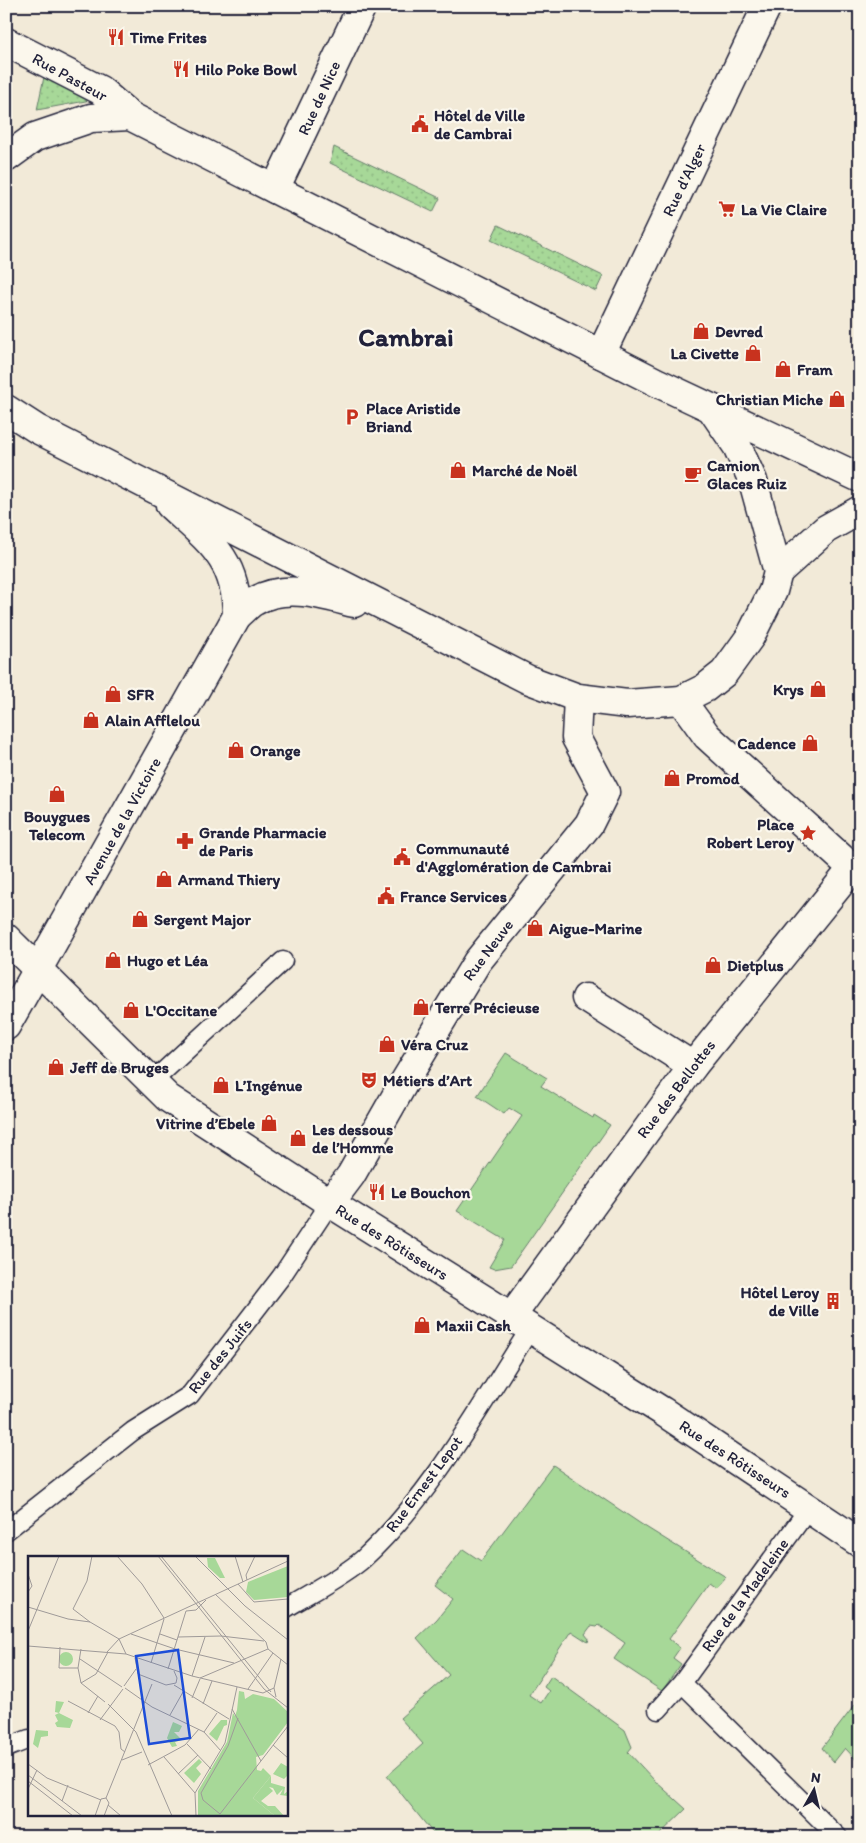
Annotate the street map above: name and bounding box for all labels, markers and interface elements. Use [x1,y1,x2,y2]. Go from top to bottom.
restaurant icon: Time Frites [106,27,126,47]
place label: Time Frites [129,28,207,47]
street label: Rue Pasteur [29,49,111,106]
street label: Rue de Nice [294,58,344,138]
restaurant icon: Hilo Poke Bowl [171,59,191,79]
place label: Hilo Poke Bowl [195,60,298,79]
place label: Hôtel de Ville de Cambrai [434,106,525,143]
public building icon: Hôtel de Ville de Cambrai [410,114,430,134]
street label: Rue d'Alger [658,140,710,219]
supermarket icon: La Vie Claire [717,199,737,219]
place label: La Vie Claire [741,200,827,219]
district label: Cambrai [358,321,454,353]
shop icon: Devred [691,321,711,341]
place label: Devred [715,322,763,341]
shop icon: La Civette [743,343,763,363]
place label: La Civette [670,344,739,363]
shop icon: Fram [773,359,793,379]
place label: Fram [797,360,833,379]
shop icon: Christian Miche [827,389,847,409]
place label: Christian Miche [716,390,823,409]
place label: Place Aristide Briand [366,399,461,436]
parking icon: Place Aristide Briand [342,407,362,427]
place label: Camion Glaces Ruiz [707,456,787,493]
shop icon: Marché de Noël [448,460,468,480]
place label: Marché de Noël [472,461,578,480]
cafe icon: Camion Glaces Ruiz [683,464,703,484]
shop icon: Krys [808,679,828,699]
place label: Krys [773,680,804,700]
shop icon: SFR [103,684,123,704]
place label: SFR [127,685,154,704]
shop icon: Alain Afflelou [81,710,101,730]
place label: Alain Afflelou [104,711,200,730]
shop icon: Cadence [800,733,820,753]
place label: Cadence [737,734,796,753]
shop icon: Orange [226,740,246,760]
place label: Orange [250,741,301,761]
street label: Avenue de la Victoire [79,754,165,888]
shop icon: Promod [662,768,682,788]
place label: Promod [686,769,740,788]
shop icon: Bouygues Telecom [47,784,67,804]
place label: Bouygues Telecom [24,807,90,844]
place label: Place Robert Leroy [707,815,794,853]
place label: Grande Pharmacie de Paris [199,823,327,860]
place icon: Place Robert Leroy [798,823,818,843]
pharmacy icon: Grande Pharmacie de Paris [175,831,195,851]
place label: Communauté d'Agglomération de Cambrai [416,839,611,877]
public building icon: Communauté d'Agglomération de Cambrai [392,847,412,867]
shop icon: Armand Thiery [154,869,174,889]
place label: Armand Thiery [177,870,281,890]
public building icon: France Services [376,886,396,906]
place label: France Services [400,887,507,906]
shop icon: Sergent Major [130,909,150,929]
place label: Sergent Major [154,910,251,930]
street label: Rue Neuve [459,916,517,984]
shop icon: Aigue-Marine [525,918,545,938]
place label: Aigue-Marine [548,919,643,939]
shop icon: Hugo et Léa [103,950,123,970]
place label: Hugo et Léa [127,951,209,971]
shop icon: Dietplus [703,955,723,975]
place label: Dietplus [727,956,784,976]
shop icon: Terre Précieuse [411,997,431,1017]
place label: Terre Précieuse [434,998,540,1017]
shop icon: L'Occitane [121,1000,141,1020]
place label: L'Occitane [145,1001,217,1020]
shop icon: Véra Cruz [377,1034,397,1054]
place label: Véra Cruz [401,1035,469,1054]
street label: Rue des Bellottes [633,1036,719,1142]
shop icon: Jeff de Bruges [46,1057,66,1077]
place label: Jeff de Bruges [69,1058,169,1078]
theatre icon: Métiers d’Art [359,1070,379,1090]
place label: Métiers d’Art [383,1071,472,1090]
shop icon: L’Ingénue [211,1075,231,1095]
place label: L’Ingénue [235,1076,303,1096]
shop icon: Vitrine d’Ebele [259,1113,279,1133]
place label: Vitrine d’Ebele [156,1114,255,1133]
place label: Les dessous de l’Homme [312,1120,394,1157]
shop icon: Les dessous de l’Homme [288,1128,308,1148]
restaurant icon: Le Bouchon [367,1182,387,1202]
place label: Le Bouchon [391,1183,471,1202]
street label: Rue des Rôtisseurs [332,1200,452,1284]
place label: Hôtel Leroy de Ville [740,1283,819,1320]
building icon: Hôtel Leroy de Ville [823,1291,843,1311]
street label: Rue des Juifs [184,1315,256,1397]
shop icon: Maxii Cash [412,1315,432,1335]
place label: Maxii Cash [436,1316,511,1335]
street label: Rue des Rôtisseurs [676,1416,794,1502]
street label: Rue Ernest Lepot [382,1432,466,1536]
street label: Rue de la Madeleine [697,1534,793,1655]
inset map [28,1556,288,1816]
north arrow [788,1766,838,1816]
text: N [810,1769,822,1787]

